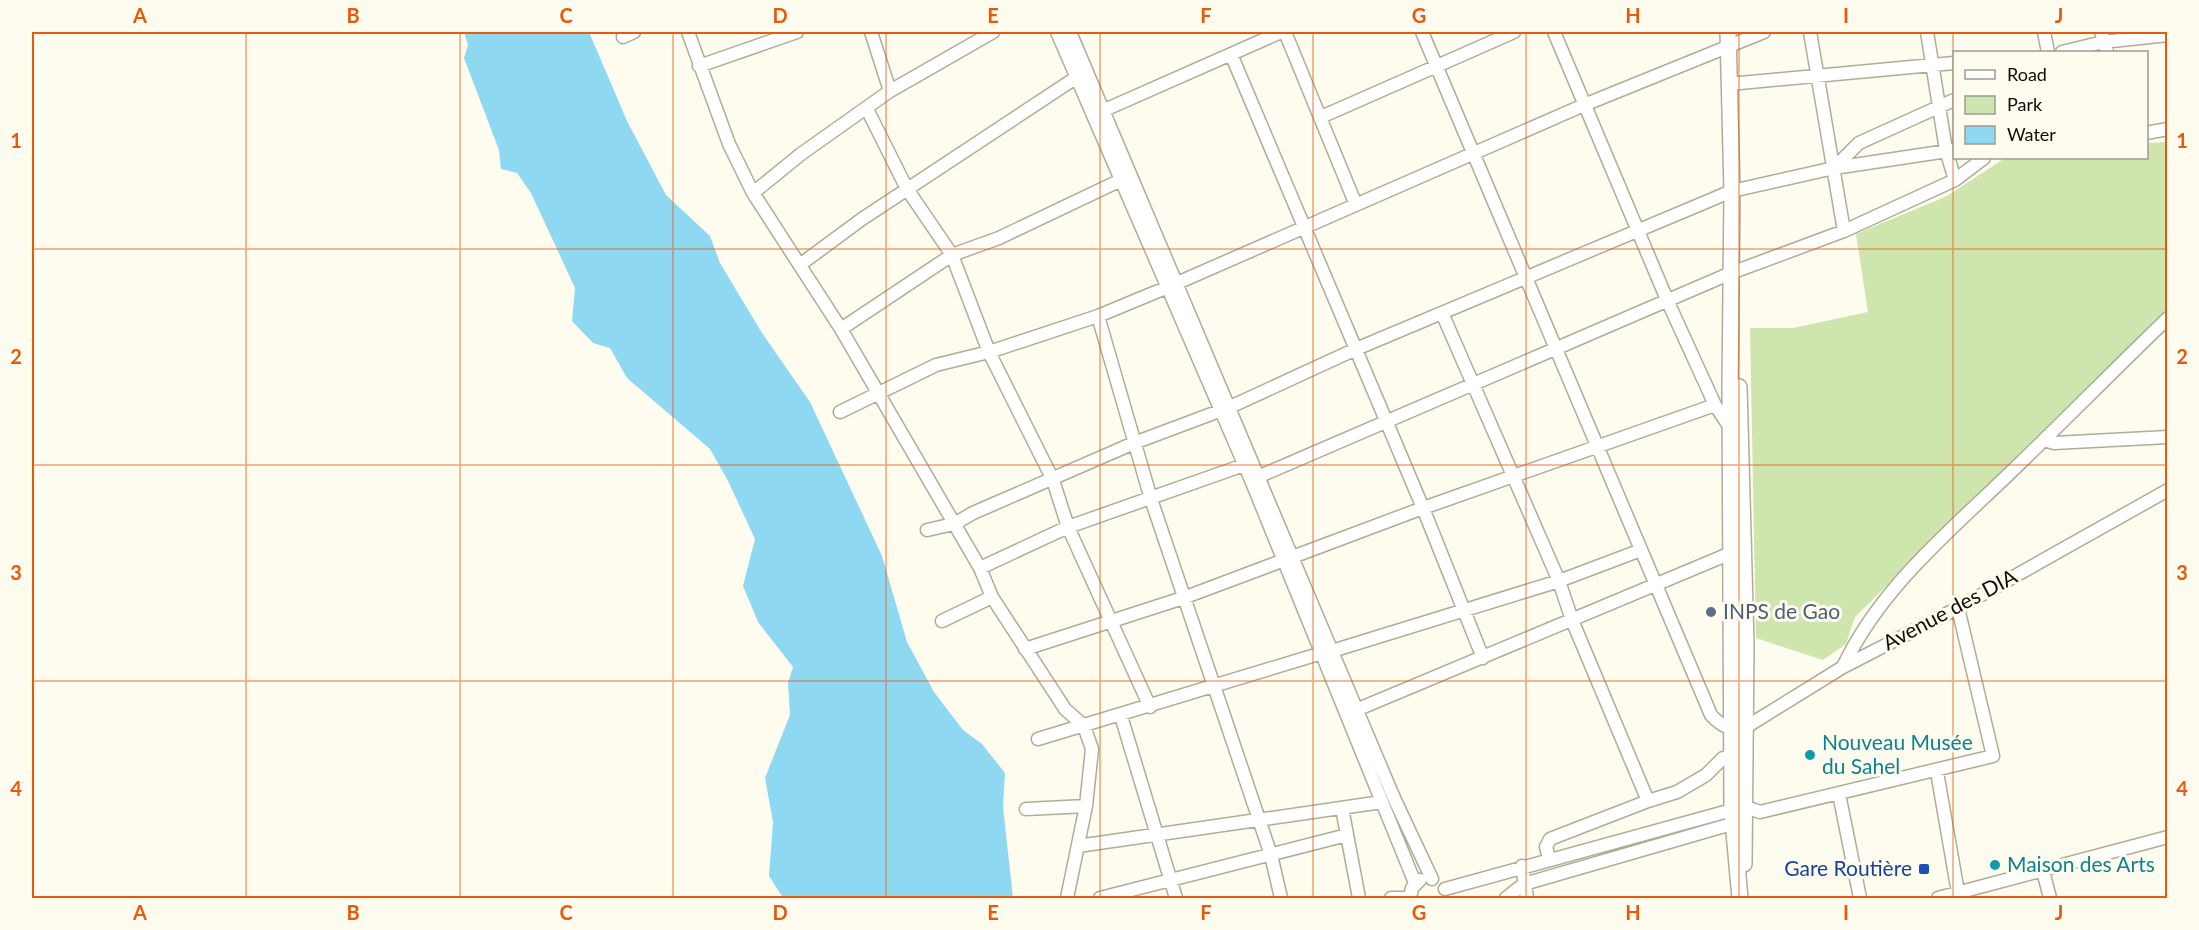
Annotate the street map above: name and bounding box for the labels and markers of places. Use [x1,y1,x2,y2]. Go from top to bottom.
place label: INPS de Gao [1723,598,1840,623]
marker: INPS de Gao [1704,605,1718,619]
place label: Nouveau Musée du Sahel [1822,729,1973,778]
marker: Nouveau Musée du Sahel [1803,748,1817,762]
place label: Maison des Arts [2007,851,2155,876]
place label: Gare Routière [1784,855,1912,880]
marker: Maison des Arts [1988,858,2002,872]
marker: Gare Routière [1917,862,1931,876]

